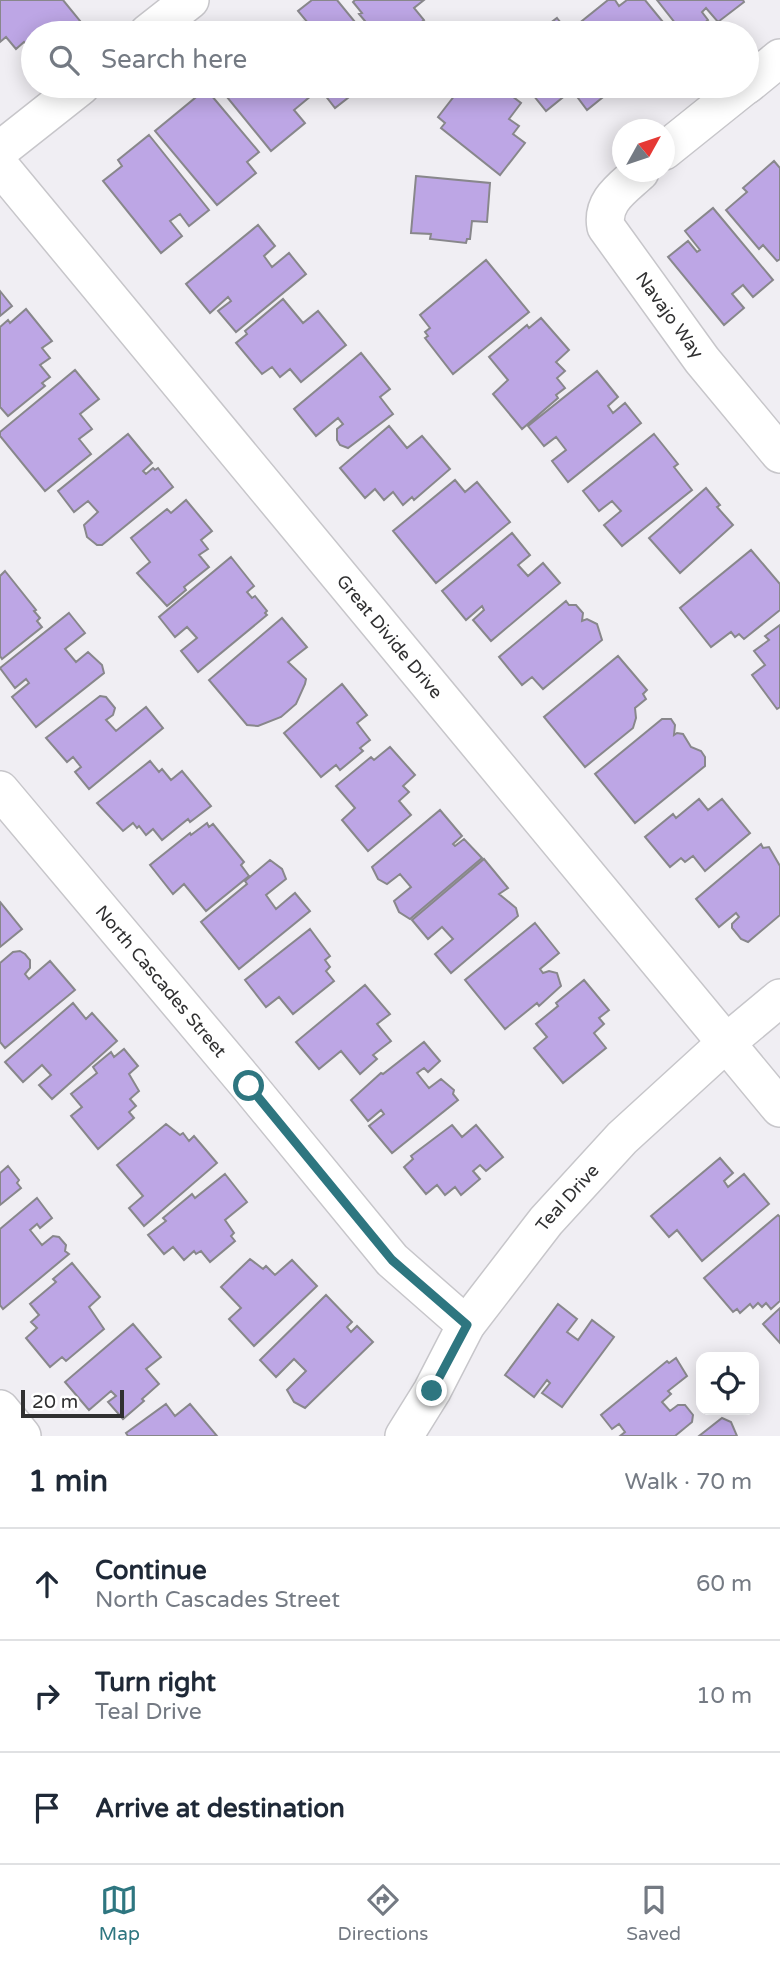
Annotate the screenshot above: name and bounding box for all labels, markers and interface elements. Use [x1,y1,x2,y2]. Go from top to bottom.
search box [21,21,759,98]
icon: search [45,41,83,79]
text: Search here [101,44,247,75]
north arrow [612,119,675,182]
street label: Navajo Way [631,268,708,363]
street label: Great Divide Drive [332,570,447,703]
street label: North Cascades Street [91,901,231,1062]
route start [233,1070,264,1101]
street label: Teal Drive [531,1159,604,1236]
map controls [696,1352,759,1415]
button: locate [696,1352,759,1415]
route end [416,1375,447,1406]
scale bar [21,1387,124,1419]
text: 20 m [32,1391,78,1413]
text: 1 min [28,1463,108,1500]
text: Walk · 70 m [625,1468,752,1496]
text: Continue [95,1555,207,1586]
icon: ahead [28,1565,66,1603]
text: 60 m [696,1570,752,1598]
text: North Cascades Street [95,1586,340,1614]
text: Turn right [95,1667,216,1698]
icon: right [28,1677,66,1715]
text: 10 m [696,1682,752,1710]
text: Teal Drive [95,1698,202,1726]
icon: arrive [28,1789,66,1827]
text: Arrive at destination [95,1793,345,1824]
tab: Map [99,1881,140,1945]
tab: Directions [338,1881,429,1945]
tab: Saved [626,1881,681,1945]

